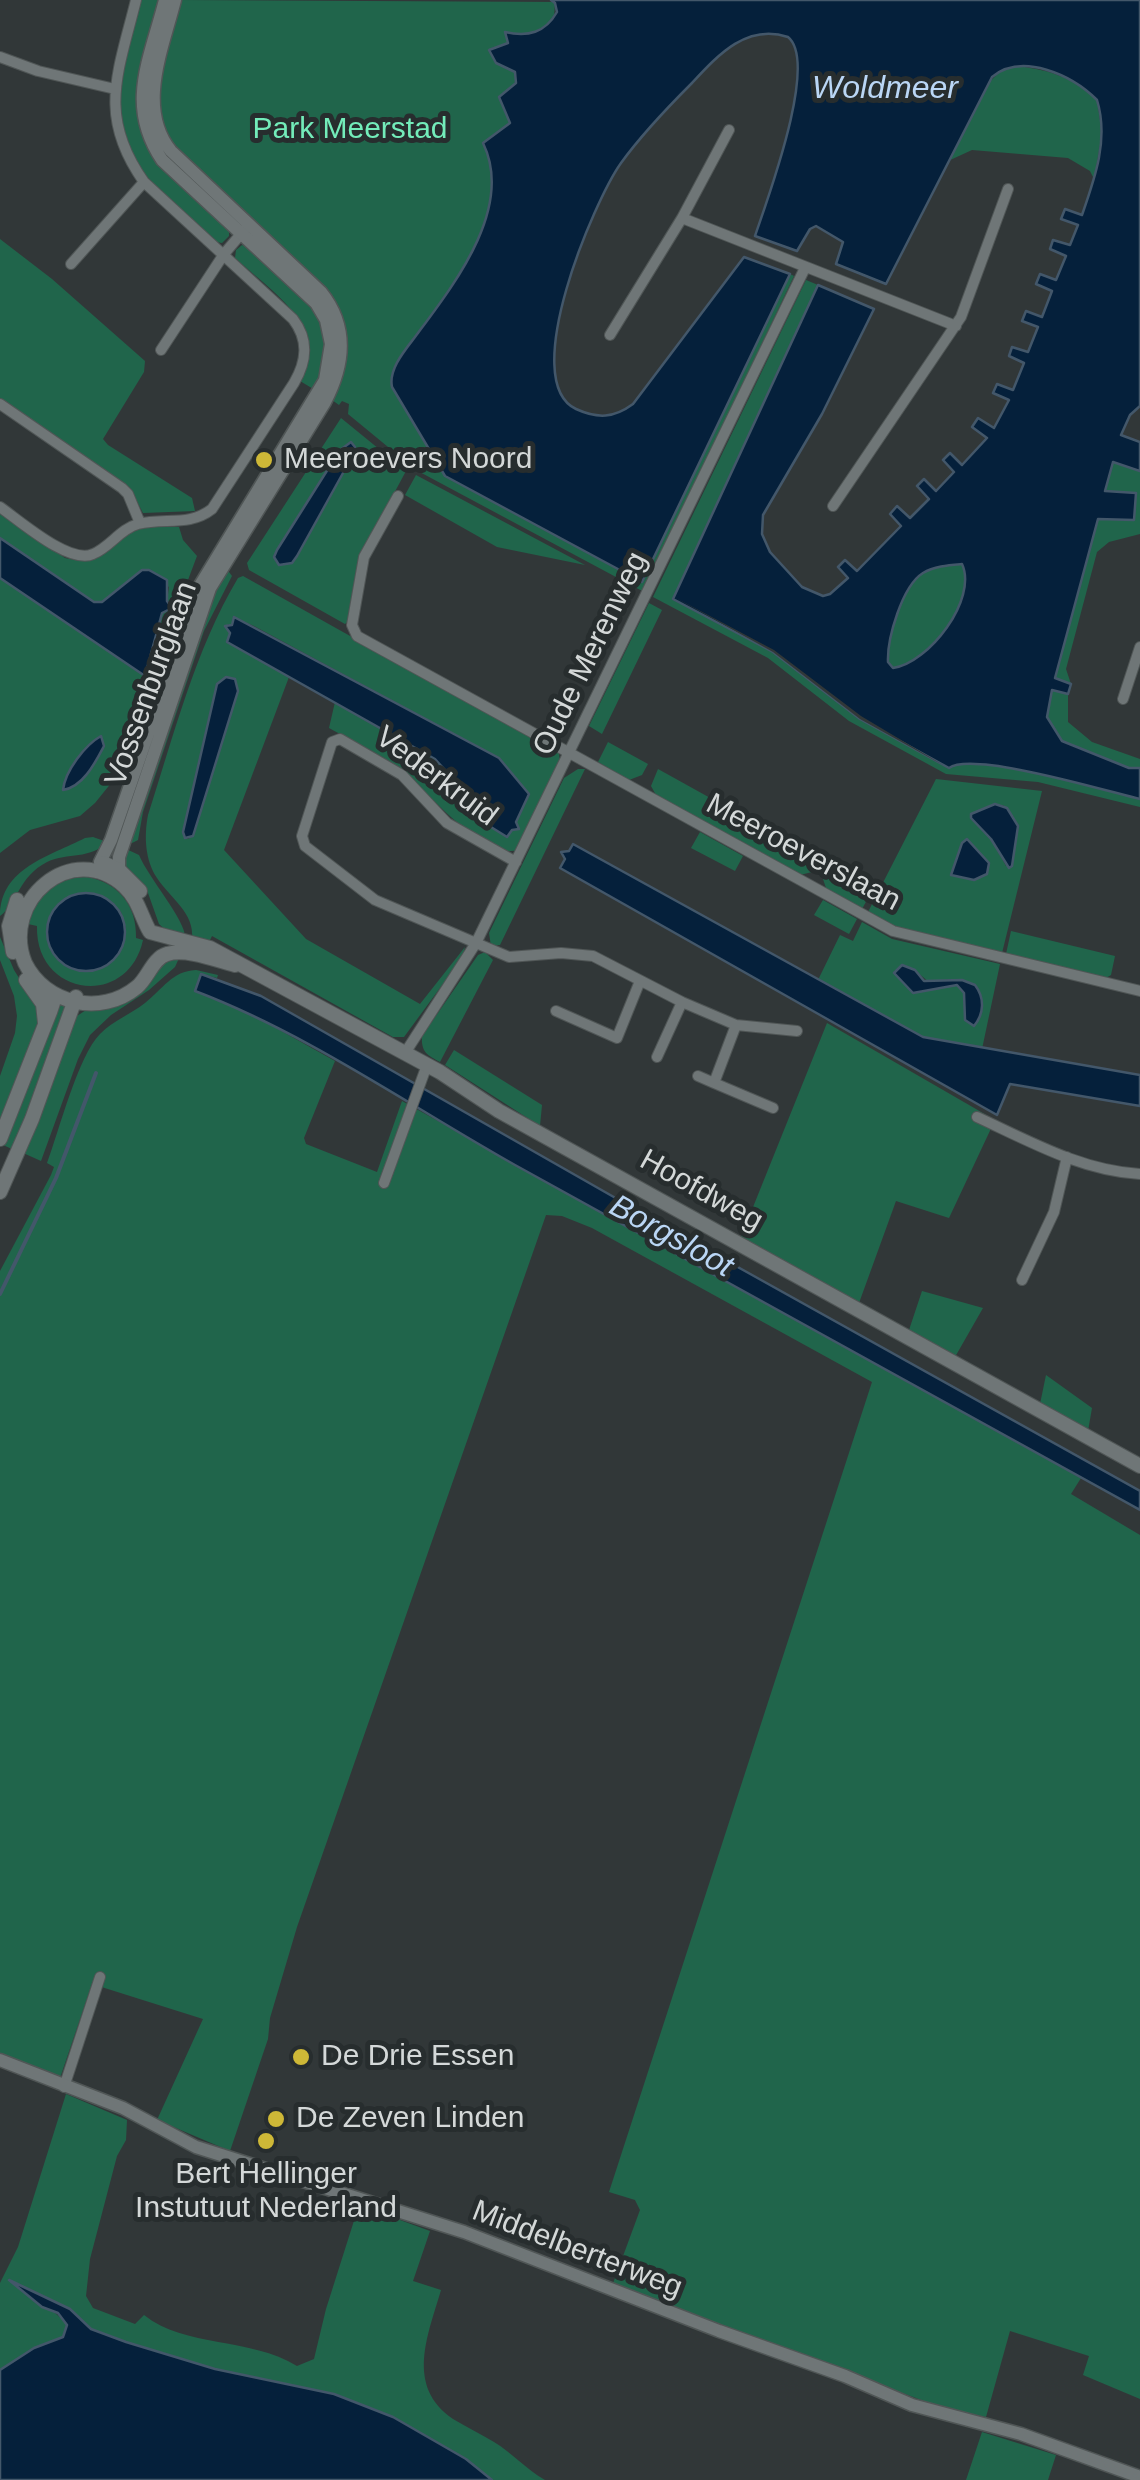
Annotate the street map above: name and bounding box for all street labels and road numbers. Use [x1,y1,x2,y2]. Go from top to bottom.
street label: Oude Merenweg [526,546,656,762]
street label: Vossenburglaan [98,577,206,791]
street label: Vederkruid [368,719,504,835]
street label: Meeroeverslaan [700,787,906,919]
street label: Hoofdweg [633,1143,769,1239]
street label: Middelberterweg [467,2193,687,2307]

